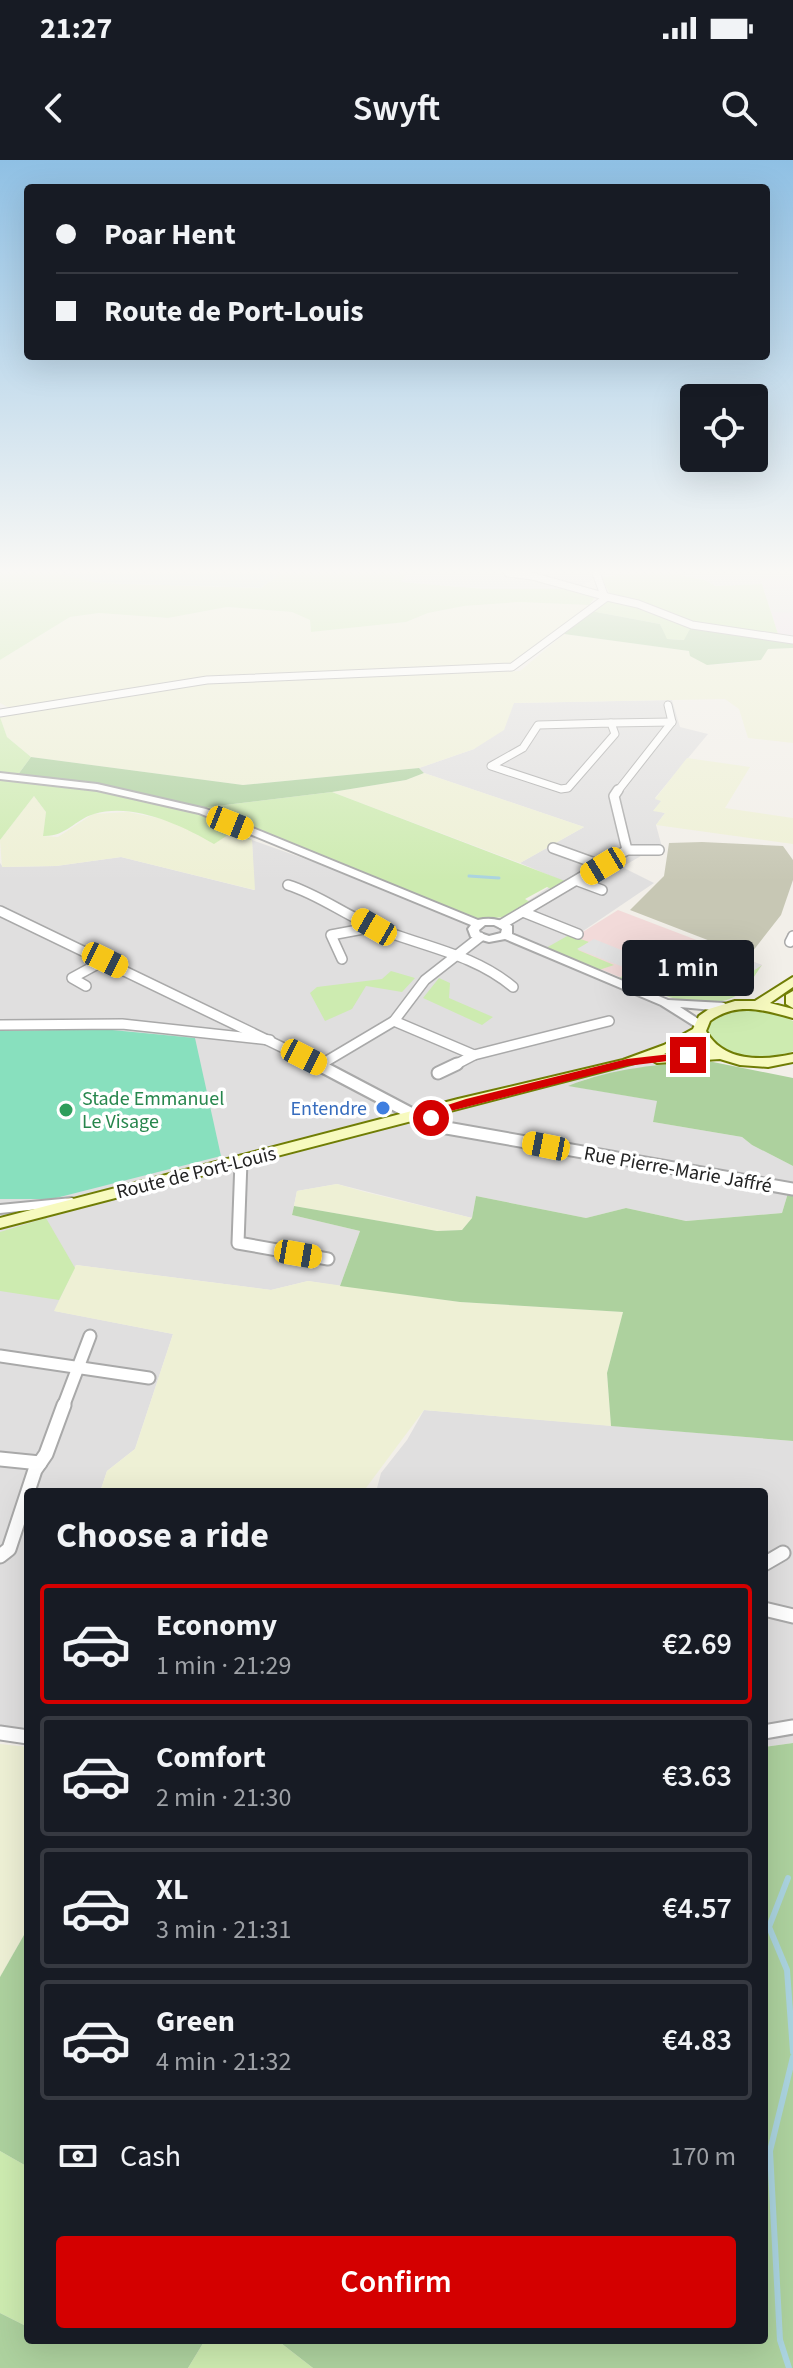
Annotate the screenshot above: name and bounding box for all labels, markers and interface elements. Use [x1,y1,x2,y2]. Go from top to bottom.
text: 21:27 [40,7,112,50]
text: Swyft [353,83,440,134]
icon: back [32,86,76,130]
icon: search [717,86,761,130]
text: Poar Hent [104,213,236,256]
text: Route de Port-Louis [104,290,364,333]
map controls [680,384,768,472]
button: locate [680,384,768,472]
car [203,803,257,843]
car [576,843,630,889]
car [347,905,401,949]
car [78,939,132,981]
callout: 1 min [622,939,754,995]
text: 1 min [657,949,719,986]
car [277,1035,331,1079]
route end [670,1037,706,1073]
place label: Stade Emmanuel Le Visage [82,1085,224,1136]
place label: Entendre [290,1095,367,1123]
marker: Entendre [374,1099,392,1117]
route start [413,1100,449,1136]
marker: Stade Emmanuel Le Visage [57,1101,75,1119]
car [520,1130,572,1162]
street label: Route de Port-Louis [113,1140,279,1206]
street label: Rue Pierre-Marie Jaffré [582,1140,774,1200]
car [272,1238,324,1270]
text: Choose a ride [56,1510,269,1561]
text: Economy [156,1604,277,1647]
icon: car [60,1608,132,1680]
text: €2.69 [662,1623,732,1666]
text: 1 min · 21:29 [156,1647,291,1684]
text: Comfort [156,1736,266,1779]
icon: car [60,1740,132,1812]
text: €3.63 [662,1755,732,1798]
text: 2 min · 21:30 [156,1779,291,1816]
text: XL [156,1868,189,1911]
icon: car [60,1872,132,1944]
text: €4.57 [662,1887,732,1930]
text: 3 min · 21:31 [156,1911,291,1948]
text: Green [156,2000,235,2043]
icon: car [60,2004,132,2076]
text: €4.83 [662,2019,732,2062]
text: 4 min · 21:32 [156,2043,291,2080]
icon: cash [56,2134,100,2178]
text: Cash [120,2135,181,2178]
text: 170 m [670,2138,736,2175]
button: Confirm [56,2236,736,2328]

